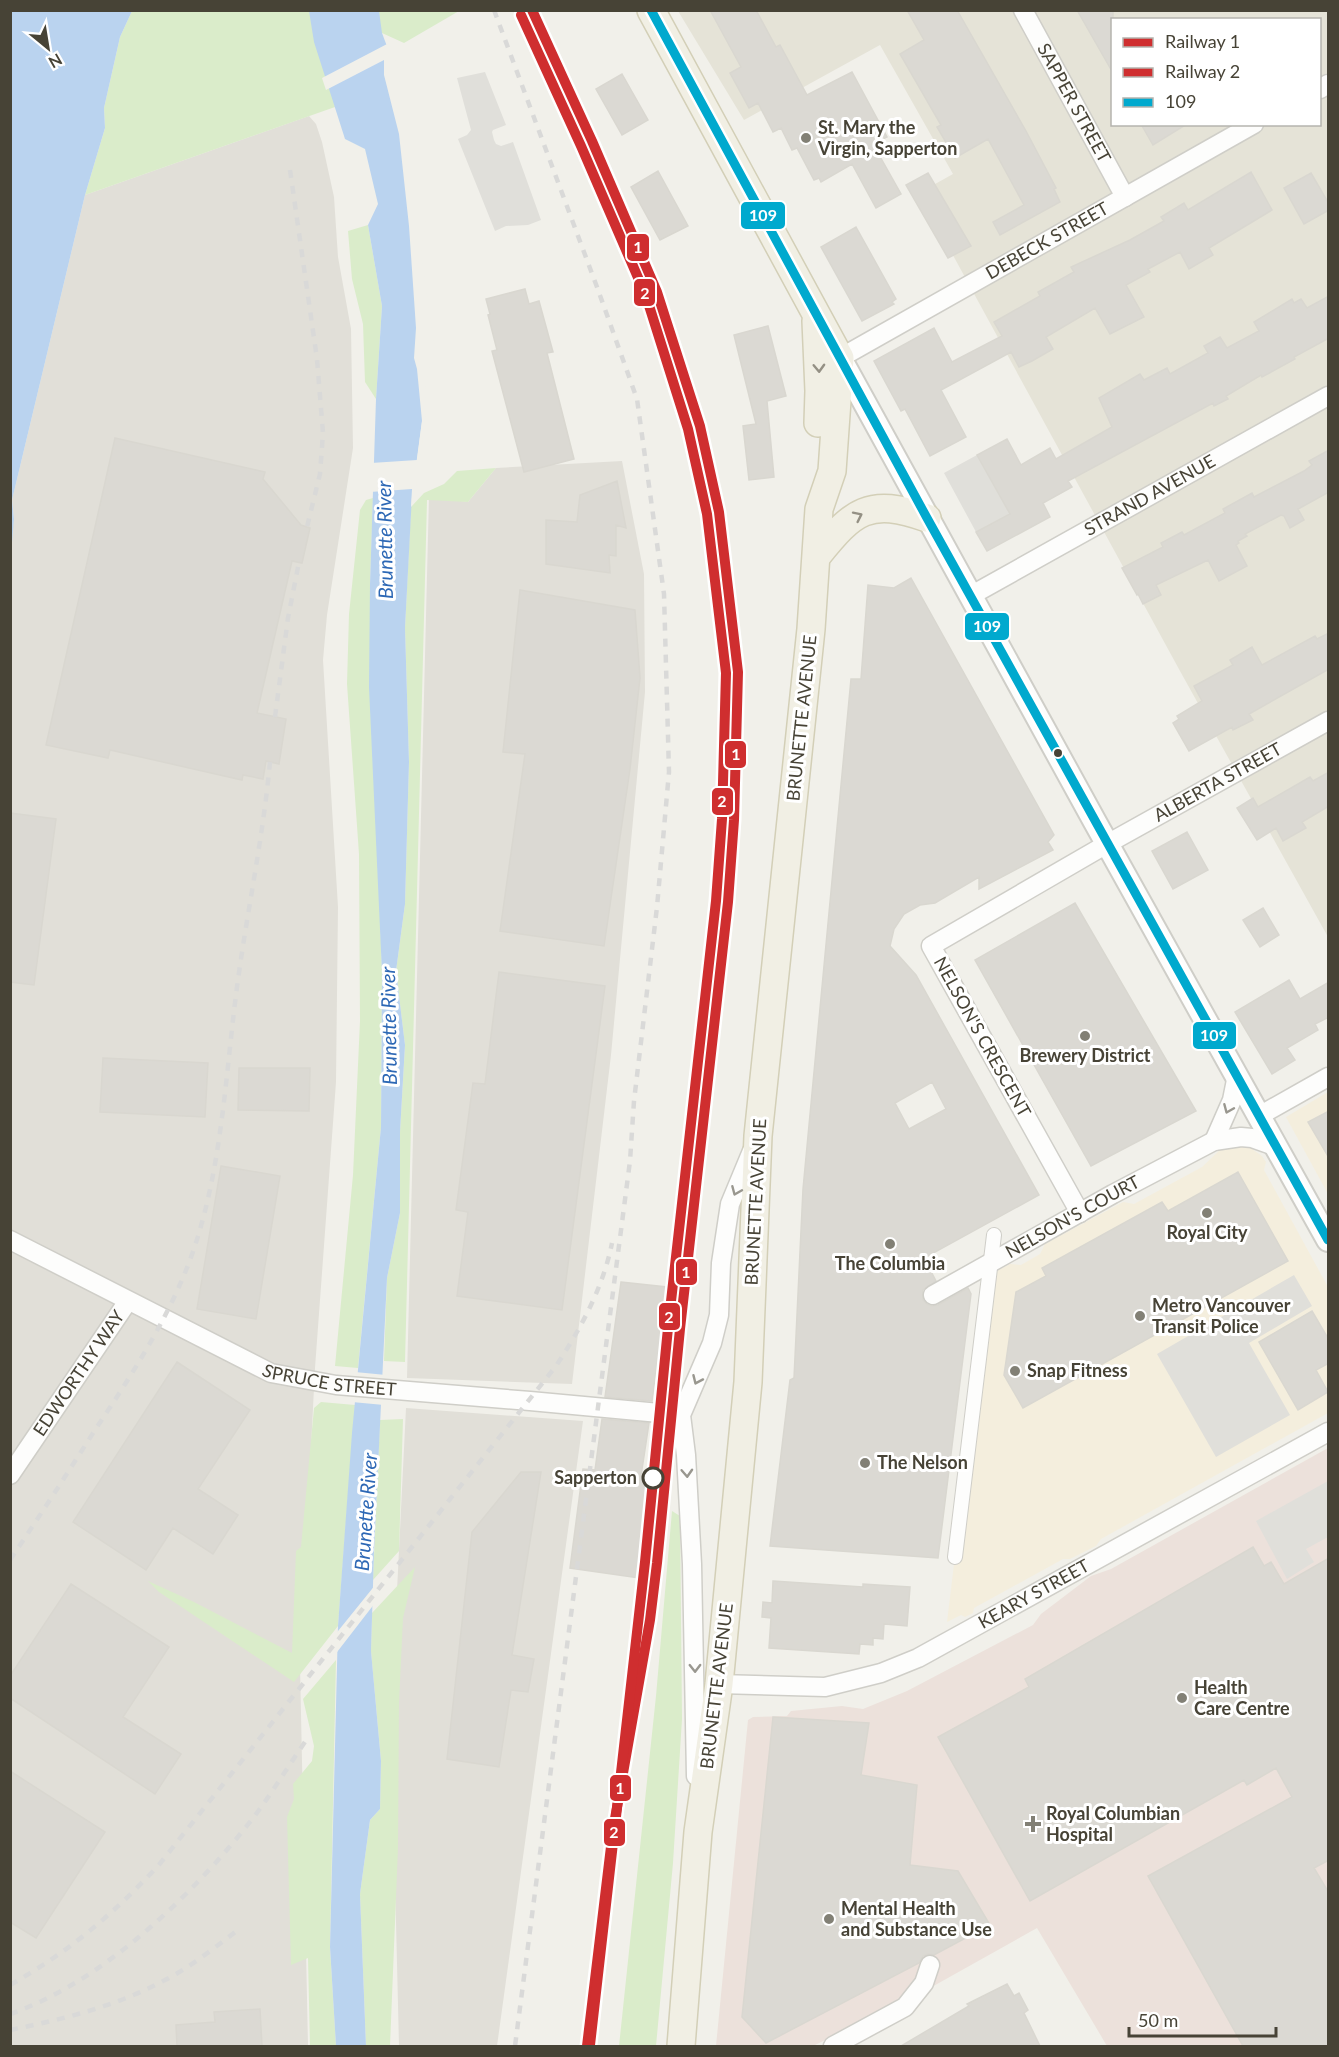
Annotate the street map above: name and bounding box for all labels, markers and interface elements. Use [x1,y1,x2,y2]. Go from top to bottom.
north arrow [18,18,78,78]
legend [1111,18,1321,126]
text: Railway 1 [1165,30,1240,52]
street label: SAPPER STREET [1033,39,1116,166]
text: N [46,50,66,73]
text: Railway 2 [1165,60,1240,82]
text: 109 [1165,90,1196,112]
place label: St. Mary the Virgin, Sapperton [817,116,957,159]
marker: St. Mary the Virgin, Sapperton [799,131,813,145]
street label: DEBECK STREET [981,196,1112,283]
line badge: 109 [740,201,786,230]
text: 109 [749,205,777,224]
line badge: 1 [626,233,650,262]
text: 1 [633,237,643,256]
line badge: 2 [633,278,656,307]
text: 2 [640,283,650,302]
one-way arrow [812,364,825,373]
street label: STRAND AVENUE [1080,449,1219,540]
water label: Brunette River [371,479,397,599]
one-way arrow [852,511,863,523]
line badge: 109 [964,612,1010,641]
text: 109 [973,616,1001,635]
street label: BRUNETTE AVENUE [781,634,821,802]
street label: ALBERTA STREET [1149,737,1285,826]
line badge: 1 [724,740,747,769]
text: 1 [731,744,741,763]
unlabelled marker [1052,747,1064,759]
line badge: 2 [711,787,734,816]
text: 2 [717,791,727,810]
street label: NELSON'S CRESCENT [930,953,1036,1121]
water label: Brunette River [375,965,401,1085]
line badge: 109 [1192,1021,1237,1050]
text: 109 [1200,1025,1228,1044]
marker: Brewery District [1078,1029,1092,1043]
place label: Brewery District [1019,1044,1151,1066]
one-way arrow [1223,1103,1235,1114]
street label: BRUNETTE AVENUE [740,1118,770,1286]
street label: NELSON'S COURT [1001,1170,1143,1262]
one-way arrow [731,1184,743,1195]
marker: Royal City [1200,1206,1214,1220]
place label: Royal City [1167,1221,1248,1243]
marker: The Columbia [883,1237,897,1251]
place label: The Columbia [835,1252,945,1274]
line badge: 1 [675,1258,698,1286]
text: 1 [681,1262,691,1281]
place label: Metro Vancouver Transit Police [1152,1294,1291,1337]
line badge: 2 [658,1302,681,1331]
street label: EDWORTHY WAY [28,1305,129,1440]
text: 2 [664,1307,674,1326]
marker: Metro Vancouver Transit Police [1133,1309,1147,1323]
street label: SPRUCE STREET [259,1358,398,1400]
place label: Snap Fitness [1027,1359,1128,1381]
marker: Snap Fitness [1008,1364,1022,1378]
one-way arrow [692,1373,704,1384]
water label: Brunette River [349,1451,381,1572]
place label: The Nelson [877,1451,968,1473]
marker: The Nelson [858,1456,872,1470]
place label: Sapperton [554,1466,637,1488]
marker: Sapperton [642,1467,664,1489]
one-way arrow [680,1469,693,1478]
street label: KEARY STREET [974,1554,1093,1633]
street label: BRUNETTE AVENUE [695,1602,737,1770]
one-way arrow [689,1664,702,1673]
place label: Health Care Centre [1194,1676,1290,1719]
marker: Health Care Centre [1175,1691,1189,1705]
line badge: 1 [609,1774,632,1802]
text: 1 [615,1778,625,1797]
place label: Royal Columbian Hospital [1046,1802,1180,1845]
marker: Royal Columbian Hospital [1024,1815,1042,1833]
line badge: 2 [603,1818,626,1847]
text: 2 [609,1822,619,1841]
place label: Mental Health and Substance Use [841,1897,992,1940]
marker: Mental Health and Substance Use [822,1912,836,1926]
scale bar [1129,2000,1276,2038]
text: 50 m [1138,2009,1178,2031]

